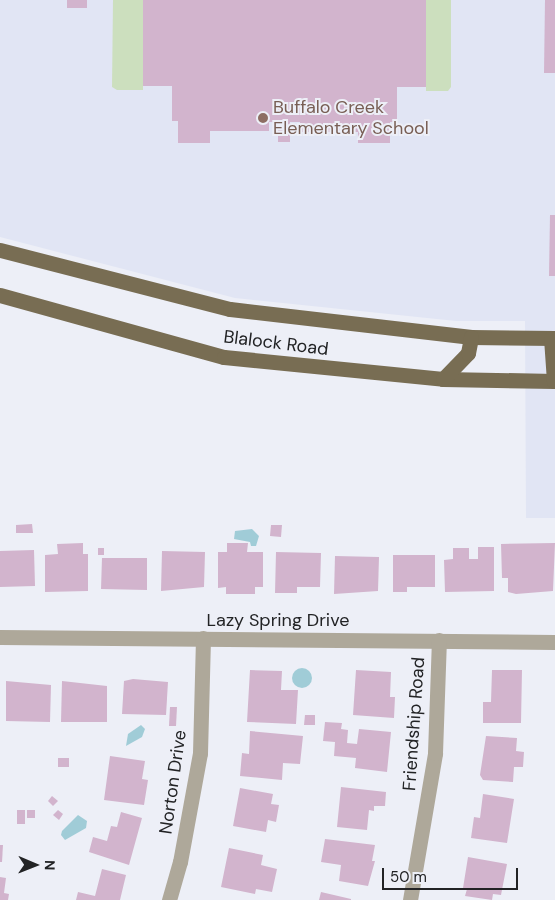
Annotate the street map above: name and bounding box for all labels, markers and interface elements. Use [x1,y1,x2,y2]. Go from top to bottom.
place label: Buffalo Creek Elementary School [273,97,429,140]
marker: Buffalo Creek Elementary School [257,112,269,124]
street label: Blalock Road [222,326,330,360]
street label: Lazy Spring Drive [207,609,349,631]
street label: Friendship Road [399,656,429,792]
street label: Norton Drive [155,729,191,835]
north arrow [10,840,60,890]
scale bar [385,858,521,890]
text: N [41,860,59,871]
text: 50 m [390,867,427,887]

